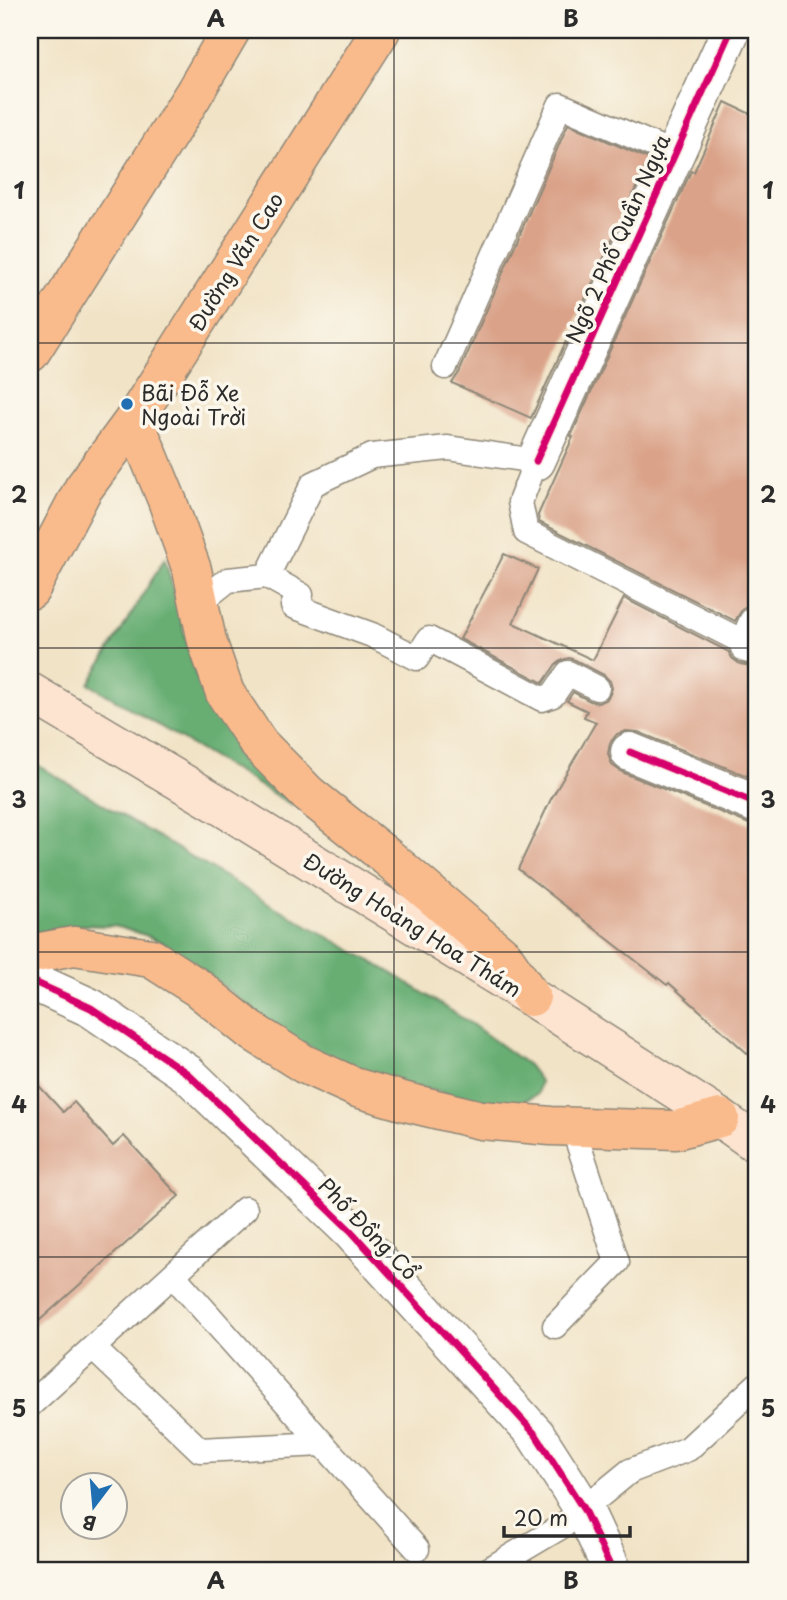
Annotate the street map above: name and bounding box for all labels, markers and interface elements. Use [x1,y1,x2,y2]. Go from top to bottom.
text: A [207,0,225,35]
text: B [563,0,579,35]
street label: Ngõ 2 Phố Quần Ngựa [557,128,677,348]
text: 1 [14,172,25,207]
text: 1 [763,172,774,207]
street label: Đường Văn Cao [179,185,291,337]
place label: Bãi Đỗ Xe Ngoài Trời [141,376,246,432]
marker: Bãi Đỗ Xe Ngoài Trời [119,396,135,412]
text: 2 [11,476,27,511]
text: 2 [760,476,776,511]
text: 3 [11,781,27,816]
text: 3 [760,781,776,816]
street label: Đường Hoàng Hoa Thám [298,844,528,1004]
text: 4 [11,1086,27,1121]
text: 4 [760,1086,776,1121]
street label: Phố Đồng Cổ [312,1170,426,1286]
text: 5 [12,1390,26,1425]
text: 5 [761,1390,775,1425]
north arrow [60,1470,130,1540]
scale bar [504,1495,630,1539]
text: 20 m [514,1501,568,1533]
text: B [79,1508,99,1539]
text: A [207,1562,225,1597]
text: B [563,1562,579,1597]

